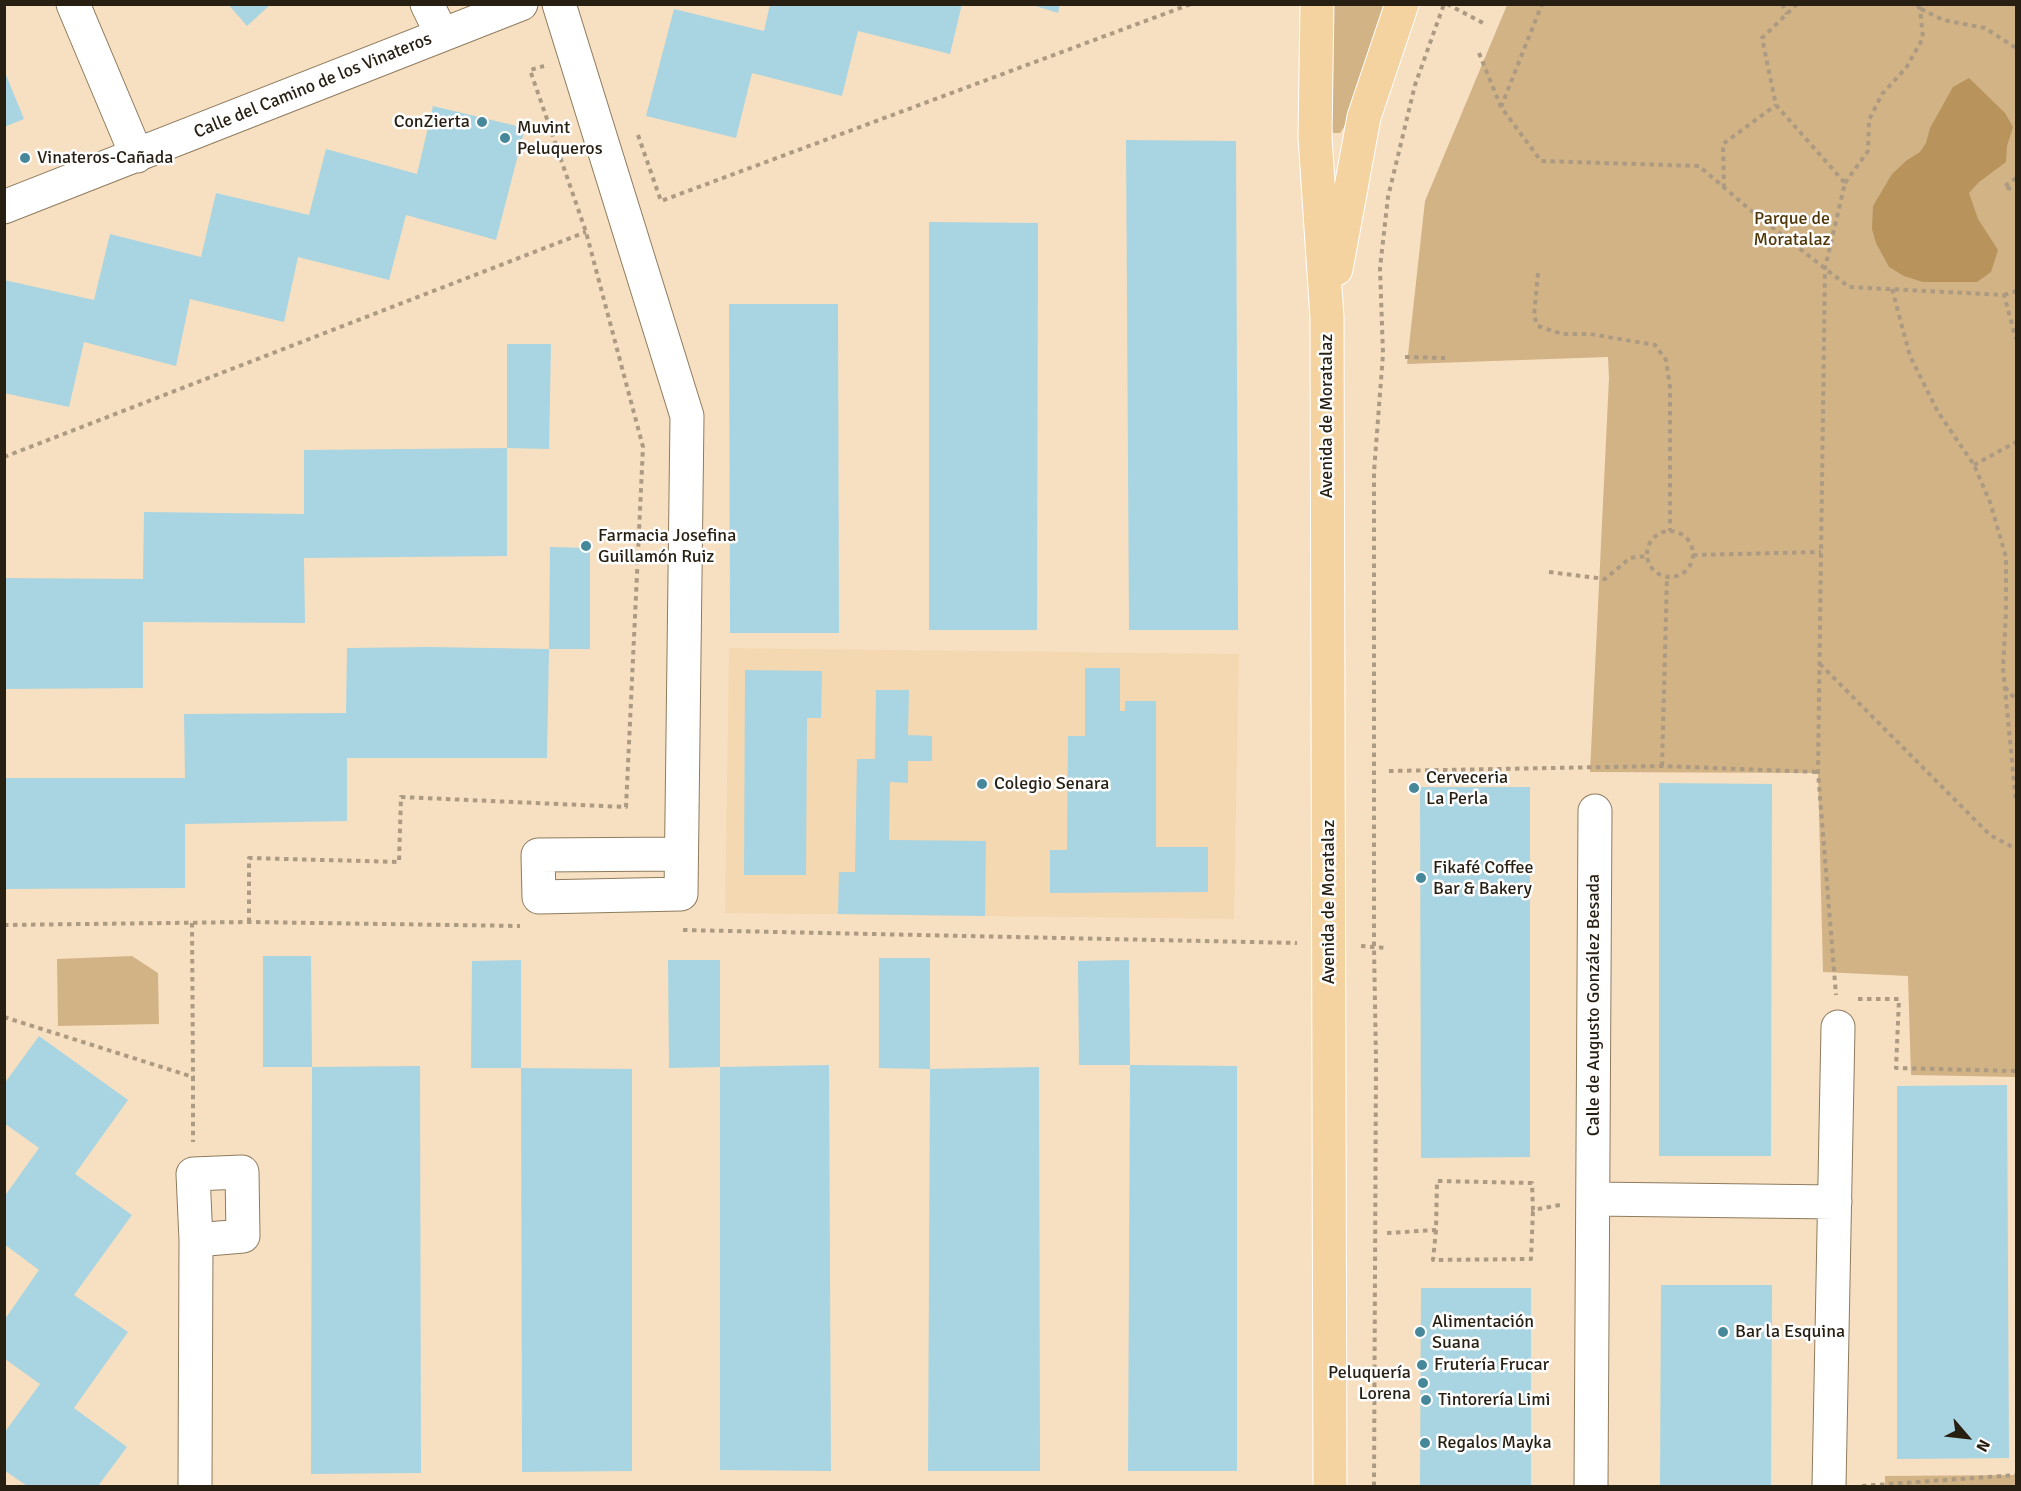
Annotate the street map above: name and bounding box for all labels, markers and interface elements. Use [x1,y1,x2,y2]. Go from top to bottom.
street label: Calle del Camino de los Vinateros [191,28,435,144]
place label: ConZierta [394,111,470,133]
marker: ConZierta [475,115,489,129]
place label: Muvint Peluqueros [517,117,603,160]
marker: Muvint Peluqueros [498,131,512,145]
place label: Vinateros-Cañada [37,147,173,169]
marker: Vinateros-Cañada [18,151,32,165]
park label: Parque de Moratalaz [1753,208,1831,250]
street label: Avenida de Moratalaz [1316,334,1338,498]
place label: Farmacia Josefina Guillamón Ruiz [598,525,736,568]
marker: Farmacia Josefina Guillamón Ruiz [579,539,593,553]
place label: Cerveceria La Perla [1426,767,1508,810]
place label: Colegio Senara [994,773,1109,795]
marker: Colegio Senara [975,777,989,791]
marker: Cerveceria La Perla [1407,781,1421,795]
street label: Avenida de Moratalaz [1318,820,1340,984]
place label: Fikafé Coffee Bar & Bakery [1433,857,1534,900]
marker: Fikafé Coffee Bar & Bakery [1414,871,1428,885]
street label: Calle de Augusto González Besada [1583,874,1605,1136]
place label: Alimentación Suana [1432,1311,1534,1354]
place label: Bar la Esquina [1735,1321,1845,1343]
marker: Alimentación Suana [1413,1325,1427,1339]
marker: Bar la Esquina [1716,1325,1730,1339]
place label: Frutería Frucar [1434,1354,1549,1376]
marker: Frutería Frucar [1415,1358,1429,1372]
place label: Peluquería Lorena [1328,1362,1411,1404]
marker: Peluquería Lorena [1416,1376,1430,1390]
place label: Tintorería Limi [1438,1389,1550,1411]
marker: Tintorería Limi [1419,1393,1433,1407]
north arrow [1937,1407,1997,1467]
place label: Regalos Mayka [1437,1432,1552,1454]
marker: Regalos Mayka [1418,1436,1432,1450]
text: N [1971,1436,1994,1455]

